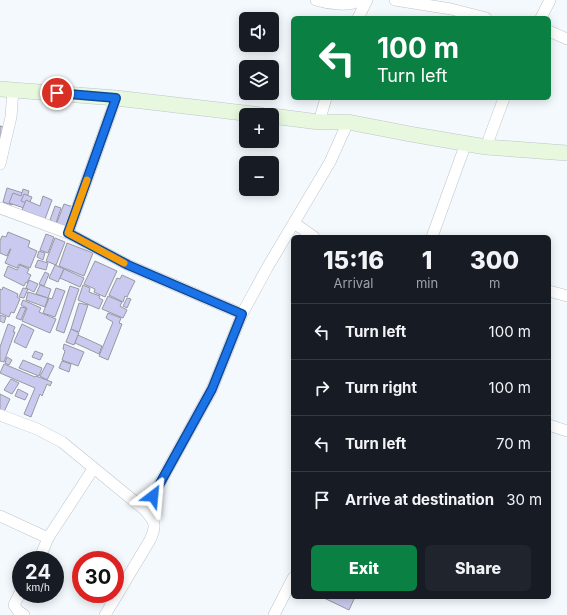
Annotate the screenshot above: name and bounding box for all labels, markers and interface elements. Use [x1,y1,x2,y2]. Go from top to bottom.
map controls [239,12,279,196]
button: sound [239,12,279,52]
text: 100 m [377,31,459,65]
icon: left [311,32,363,84]
button: layers [239,60,279,100]
text: Turn left [377,65,447,86]
pin [40,76,74,110]
icon: arrive [46,82,68,104]
button: + [239,108,279,148]
button: − [239,156,279,196]
text: 15:16 [323,246,384,275]
text: 1 [422,246,432,275]
text: 300 [470,246,519,275]
text: Arrival [333,275,374,291]
text: min [416,275,438,291]
text: m [489,275,500,291]
icon: left [311,321,333,343]
text: Turn left [345,322,406,341]
text: 100 m [489,322,531,341]
icon: right [311,377,333,399]
text: Turn right [345,378,417,397]
text: 100 m [489,378,531,397]
icon: left [311,433,333,455]
text: Turn left [345,434,406,453]
text: 70 m [496,434,531,453]
position arrow [132,475,174,517]
icon: arrive [311,489,333,511]
text: Arrive at destination [345,490,494,509]
text: 30 m [506,490,542,509]
button: Exit [311,545,417,591]
button: Share [425,545,531,591]
speed limit sign: 30 [72,551,124,603]
text: 24 [25,560,51,584]
text: km/h [26,581,50,593]

